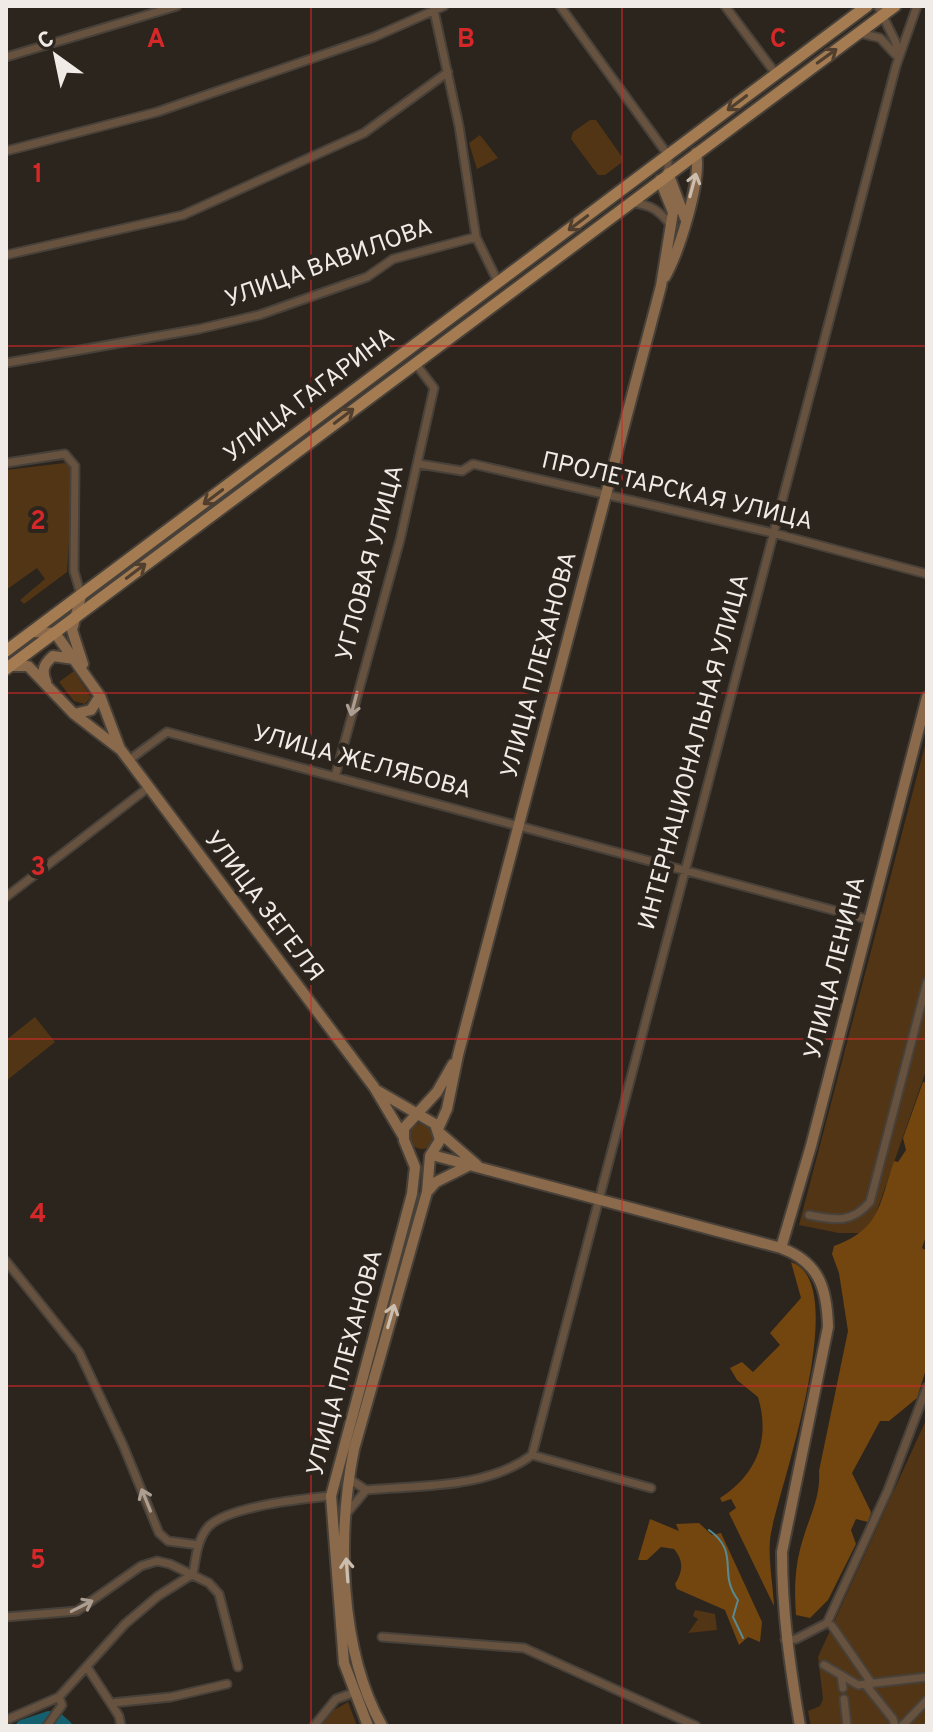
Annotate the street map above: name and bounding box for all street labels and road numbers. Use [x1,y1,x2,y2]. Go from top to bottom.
street label: УЛИЦА ВАВИЛОВА [221,213,437,315]
street label: УЛИЦА ГАГАРИНА [219,322,401,470]
street label: ПРОЛЕТАРСКАЯ УЛИЦА [538,446,816,538]
street label: УГЛОВАЯ УЛИЦА [330,462,412,664]
street label: УЛИЦА ПЛЕХАНОВА [495,549,585,781]
street label: ИНТЕРНАЦИОНАЛЬНАЯ УЛИЦА [633,571,757,933]
street label: УЛИЦА ЖЕЛЯБОВА [249,719,475,807]
street label: УЛИЦА ЗЕГЕЛЯ [197,826,329,988]
street label: УЛИЦА ЛЕНИНА [799,874,873,1062]
street label: УЛИЦА ПЛЕХАНОВА [301,1247,391,1479]

